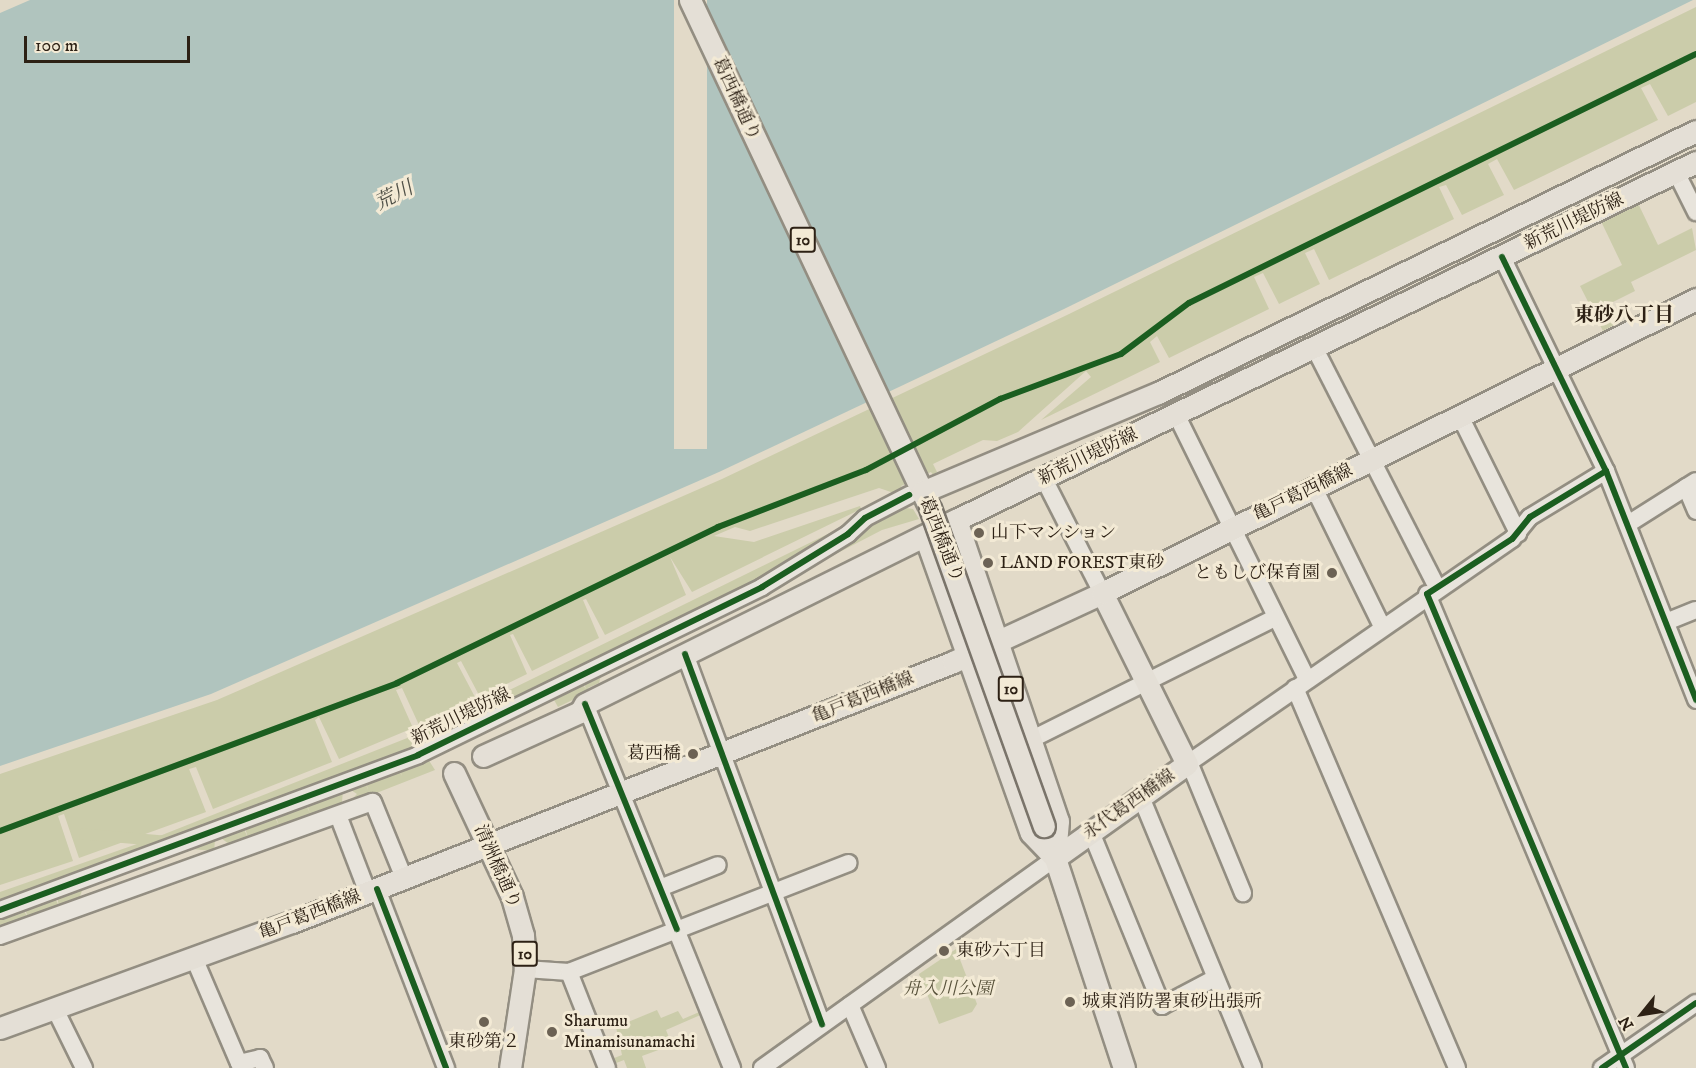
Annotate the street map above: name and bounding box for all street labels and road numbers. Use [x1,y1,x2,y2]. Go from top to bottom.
street label: 葛西橋通り [707,54,765,144]
street label: 新荒川堤防線 [1521,189,1627,255]
road number: 10 [790,227,816,253]
street label: 新荒川堤防線 [1035,424,1141,490]
street label: 亀戸葛西橋線 [1250,460,1356,526]
street label: 葛西橋通り [914,494,968,586]
street label: 亀戸葛西橋線 [809,668,917,728]
road number: 10 [998,676,1024,702]
street label: 新荒川堤防線 [408,684,514,750]
street label: 永代葛西橋線 [1079,765,1179,845]
street label: 清洲橋通り [469,821,525,913]
street label: 亀戸葛西橋線 [256,886,364,944]
road number: 10 [512,941,538,967]

